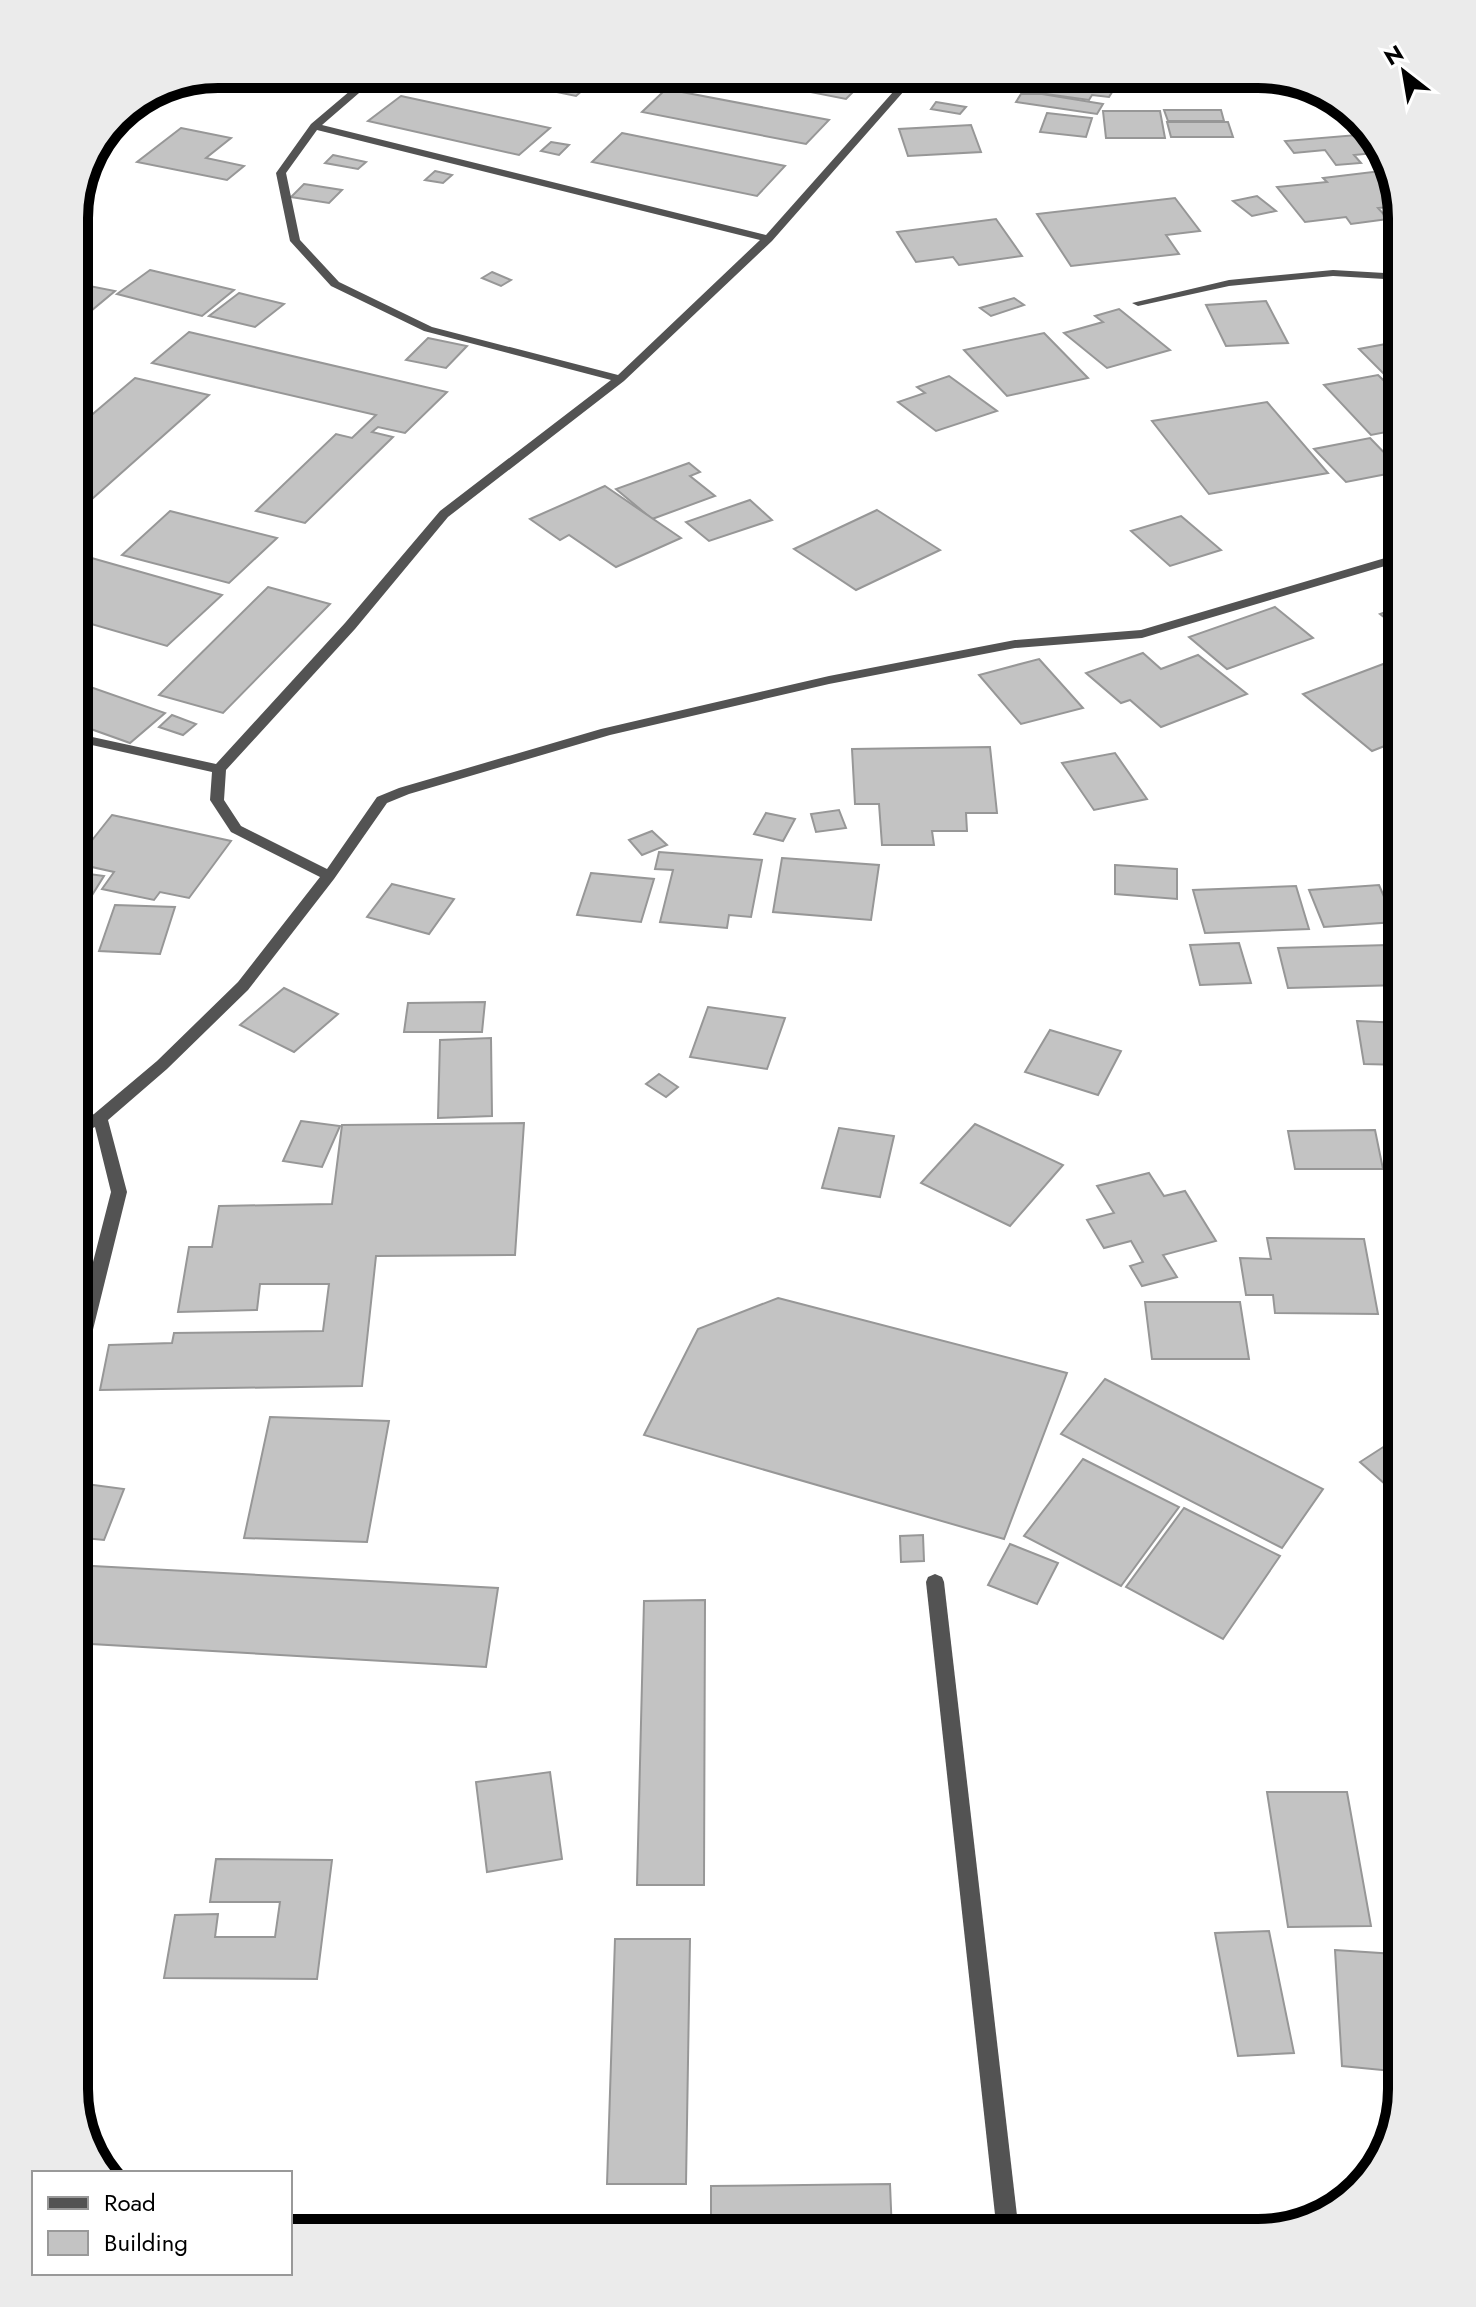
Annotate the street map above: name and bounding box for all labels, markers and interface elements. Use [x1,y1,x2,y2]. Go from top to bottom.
north arrow [1364,32,1444,112]
text: N [1378,37,1409,73]
legend [32,2171,292,2275]
text: Road [104,2185,156,2220]
text: Building [104,2225,188,2260]

